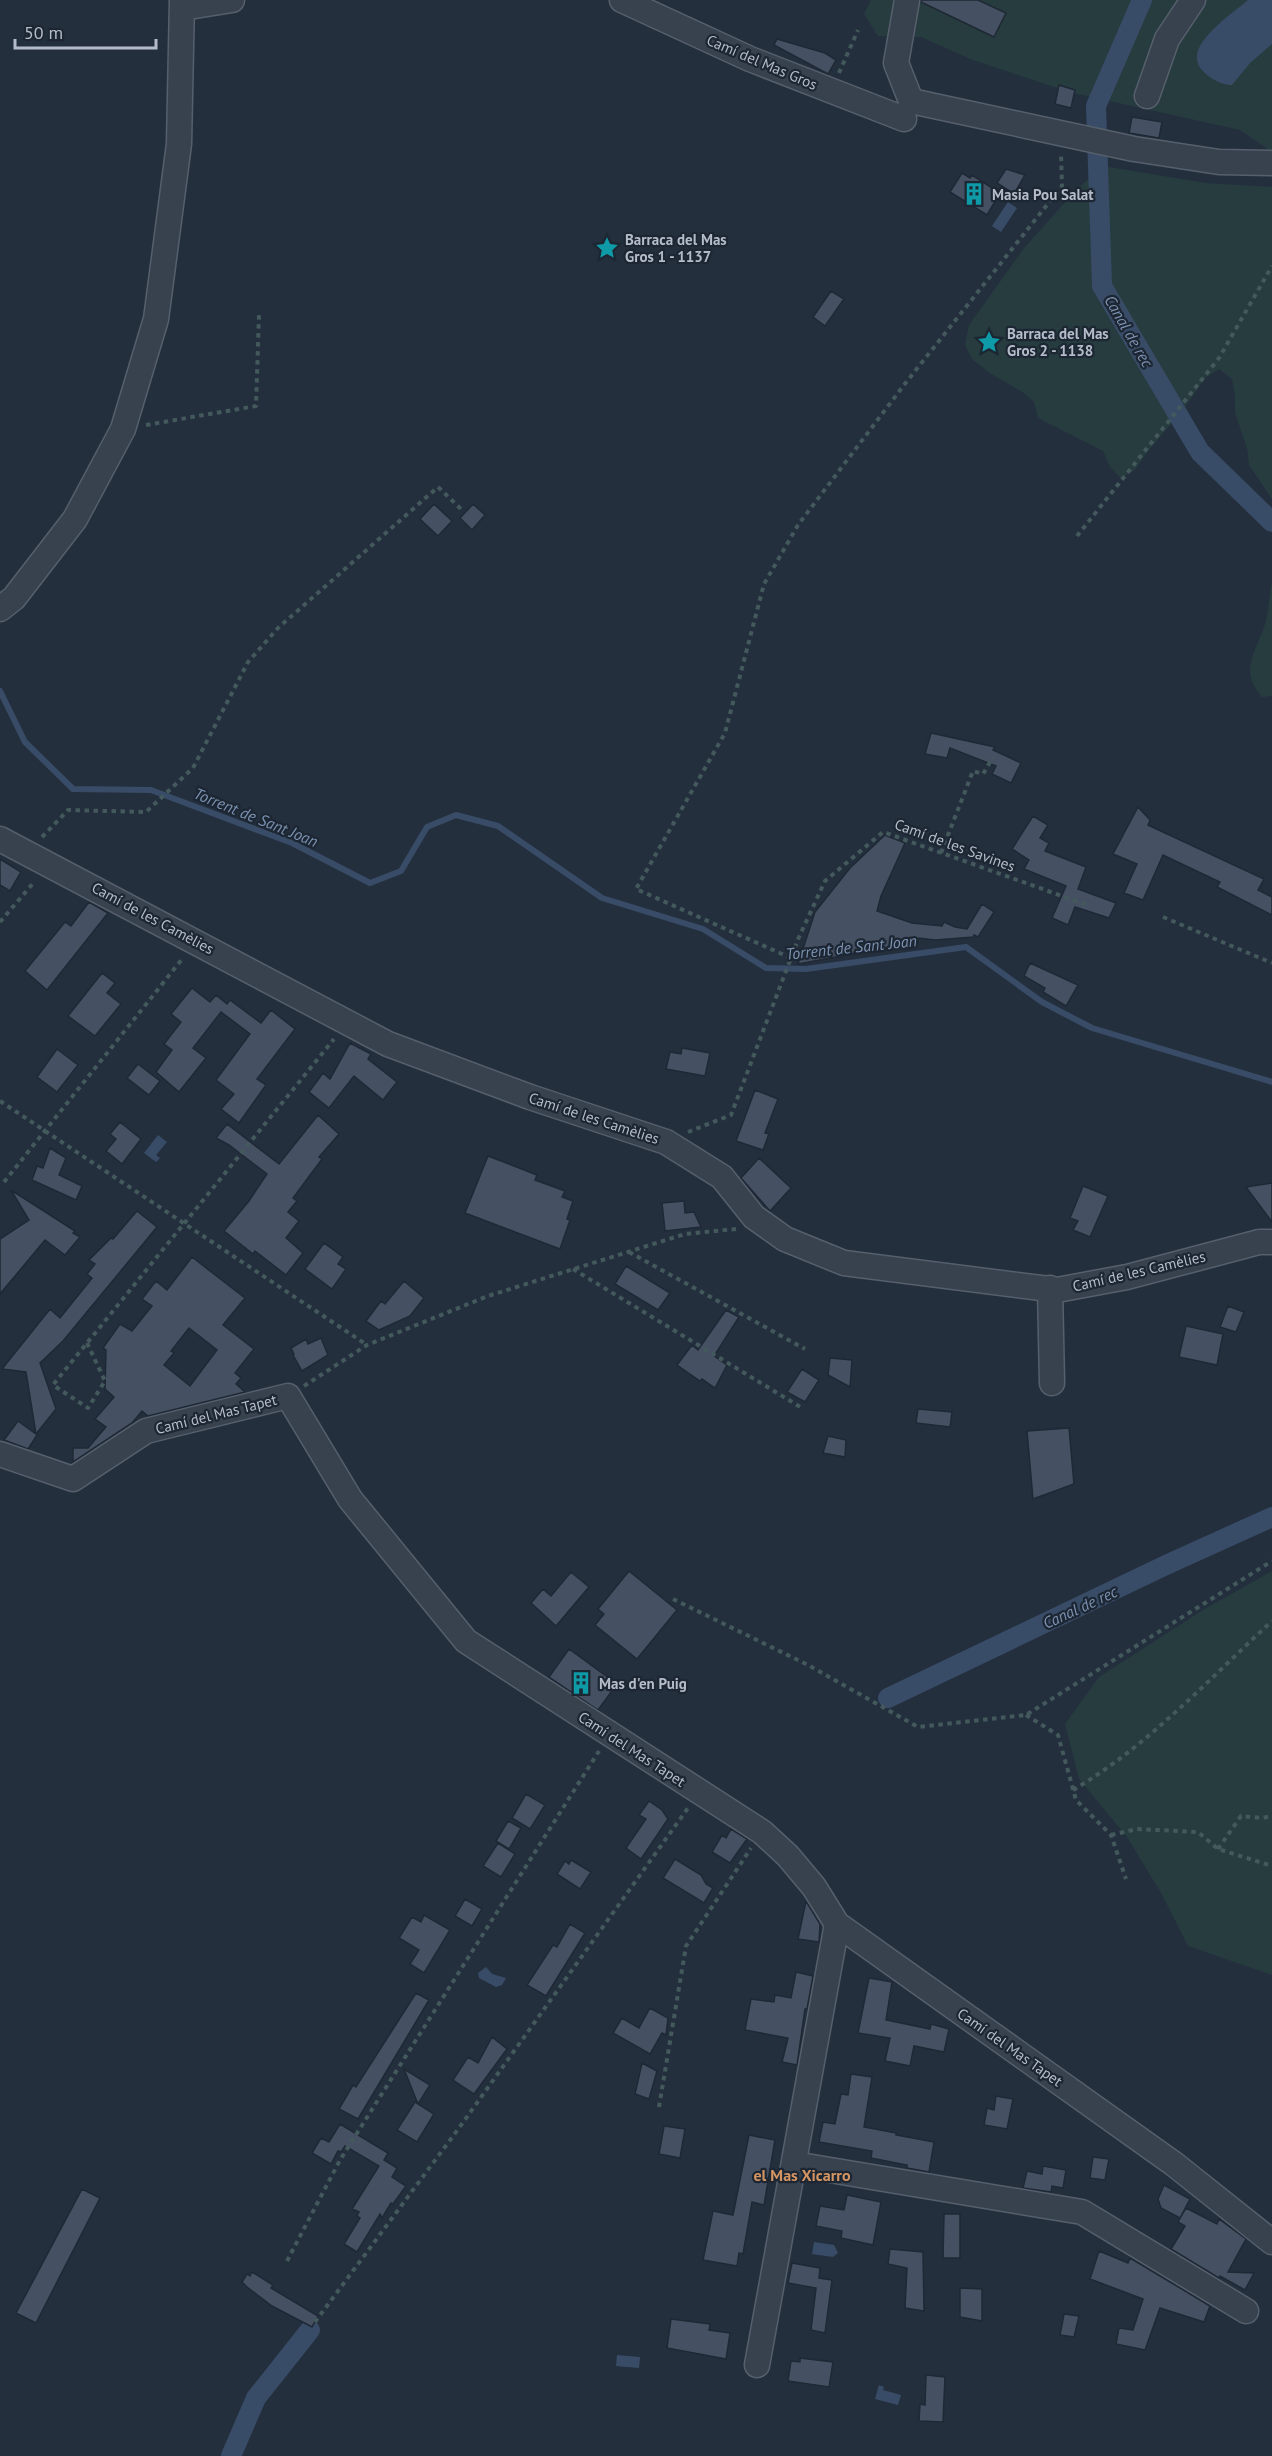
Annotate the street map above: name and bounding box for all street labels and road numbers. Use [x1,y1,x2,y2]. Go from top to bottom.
street label: Camí del Mas Gros [704,30,820,94]
street label: Camí de les Savines [892,814,1018,876]
street label: Camí de les Camèlies [89,878,217,958]
street label: Camí de les Camèlies [526,1088,662,1148]
street label: Camí de les Camèlies [1071,1246,1207,1296]
street label: Camí del Mas Tapet [153,1390,279,1438]
street label: Camí del Mas Tapet [575,1707,689,1791]
street label: Camí del Mas Tapet [954,2004,1066,2090]

